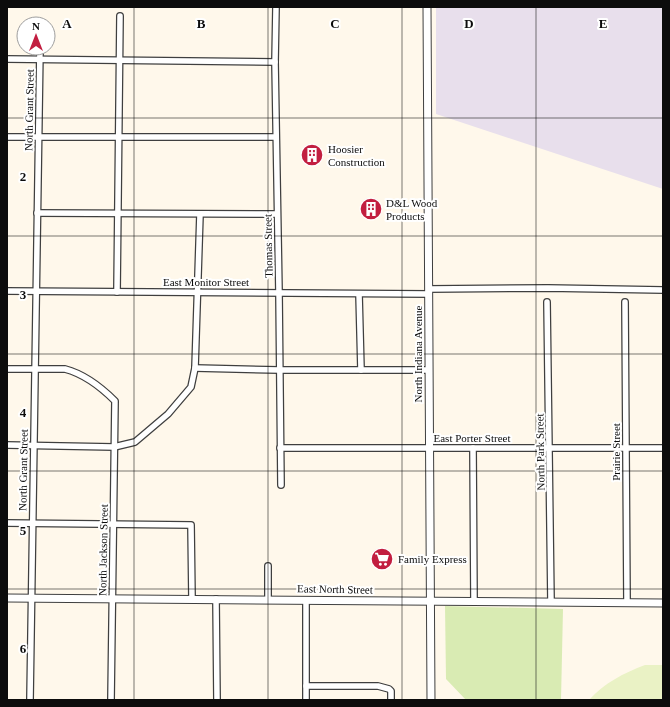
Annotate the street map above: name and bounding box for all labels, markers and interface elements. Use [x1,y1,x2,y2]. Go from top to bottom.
north arrow [16,16,56,56]
text: A [62,16,72,31]
text: B [197,16,206,31]
text: C [330,16,340,31]
text: D [464,16,474,31]
text: E [599,16,607,31]
text: N [32,20,40,32]
street label: North Grant Street [22,69,36,151]
building icon: Hoosier Construction [299,142,325,168]
place label: Hoosier Construction [328,143,385,168]
text: 2 [20,169,26,184]
building icon: D&L Wood Products [358,196,384,222]
place label: D&L Wood Products [386,197,438,222]
street label: Thomas Street [261,214,275,278]
street label: East Monitor Street [163,276,249,288]
text: 3 [20,287,27,302]
street label: North Indiana Avenue [412,305,424,402]
text: 4 [20,405,27,420]
street label: North Park Street [533,413,547,491]
street label: Prairie Street [610,423,622,481]
street label: North Grant Street [16,429,30,511]
street label: East Porter Street [434,432,510,444]
street label: North Jackson Street [96,504,110,596]
text: 5 [20,523,27,538]
supermarket icon: Family Express [369,546,395,572]
place label: Family Express [398,553,467,565]
street label: East North Street [297,582,373,596]
text: 6 [20,641,27,656]

